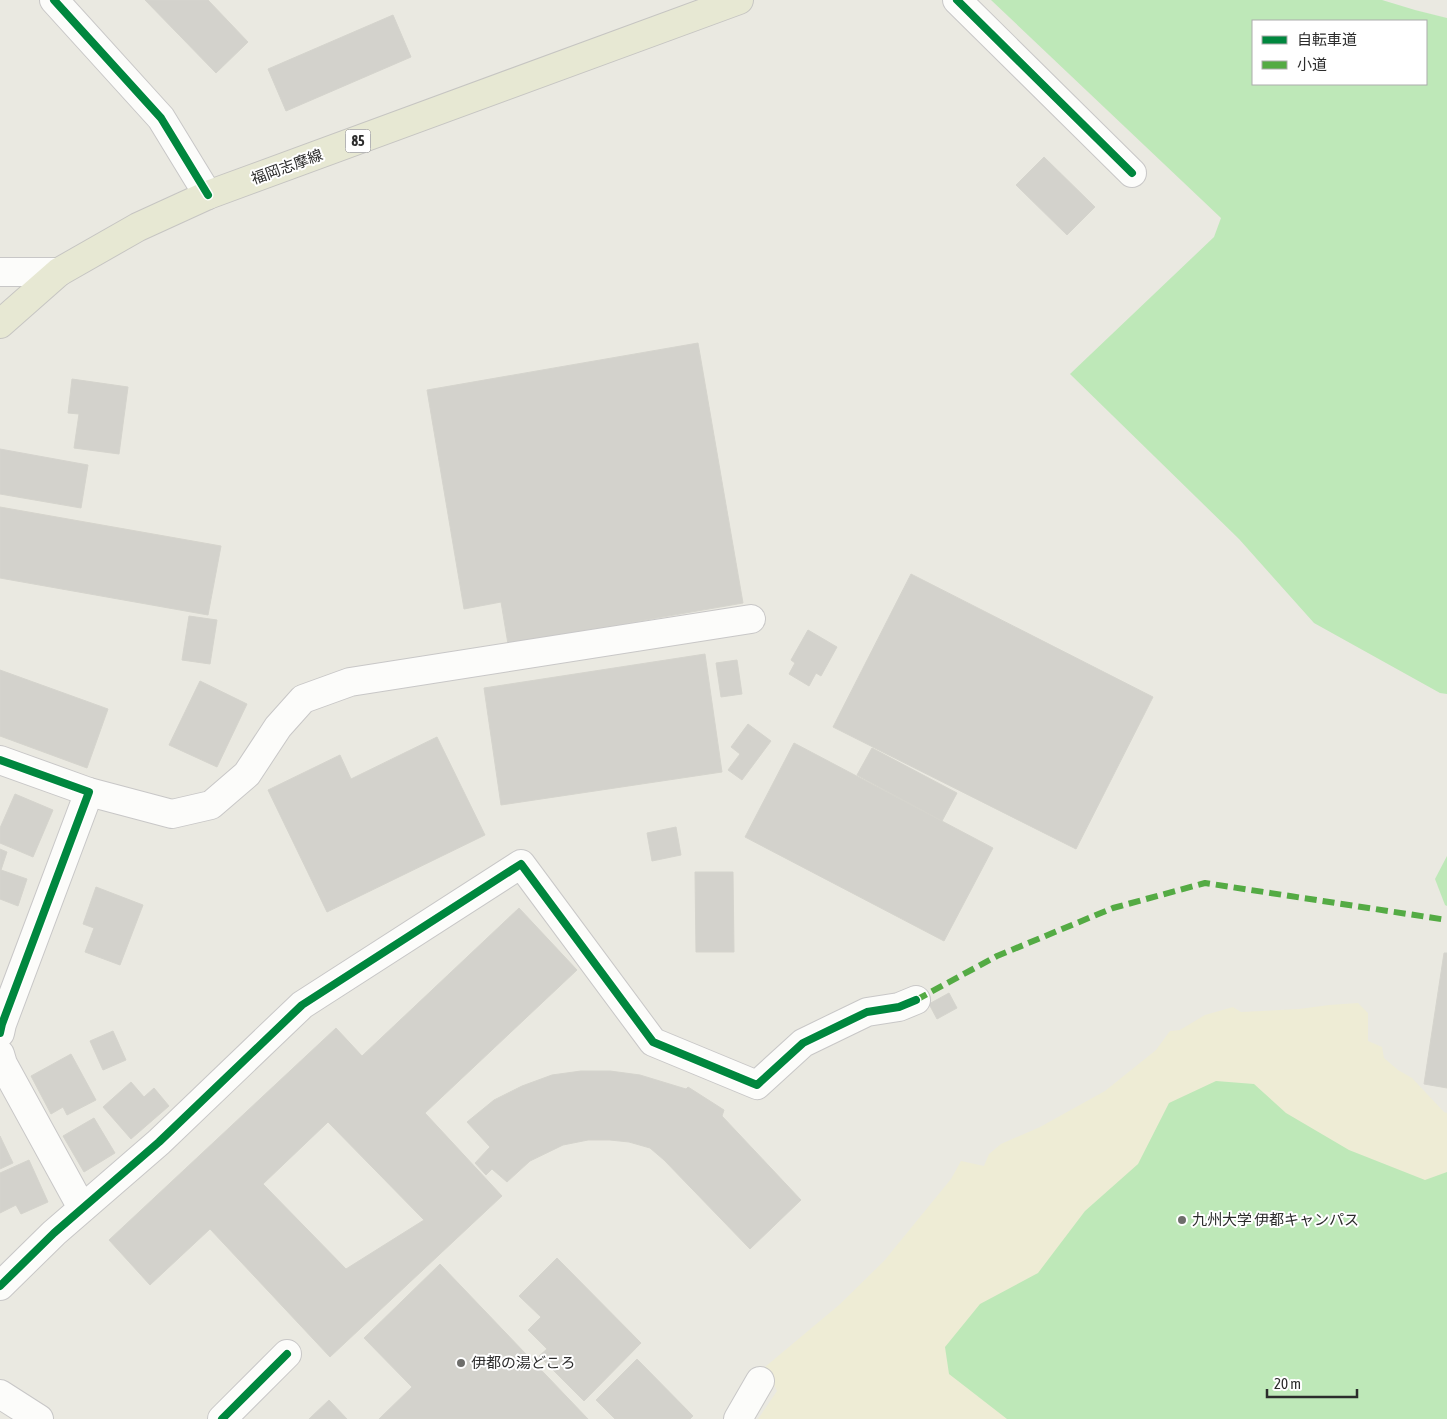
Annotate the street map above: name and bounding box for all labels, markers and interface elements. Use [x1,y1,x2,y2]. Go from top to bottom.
legend [1252,20,1427,85]
text: 自転車道 [1297,31,1357,48]
text: 小道 [1297,56,1327,73]
road number: 85 [346,130,370,152]
street label: 福岡志摩線 [249,146,325,187]
place label: 九州大学 伊都キャンパス [1192,1211,1359,1228]
marker: 九州大学 伊都キャンパス [1176,1214,1188,1226]
place label: 伊都の湯どころ [471,1354,576,1371]
marker: 伊都の湯どころ [455,1357,467,1369]
scale bar [1267,1366,1357,1398]
text: 20 m [1274,1375,1301,1392]

